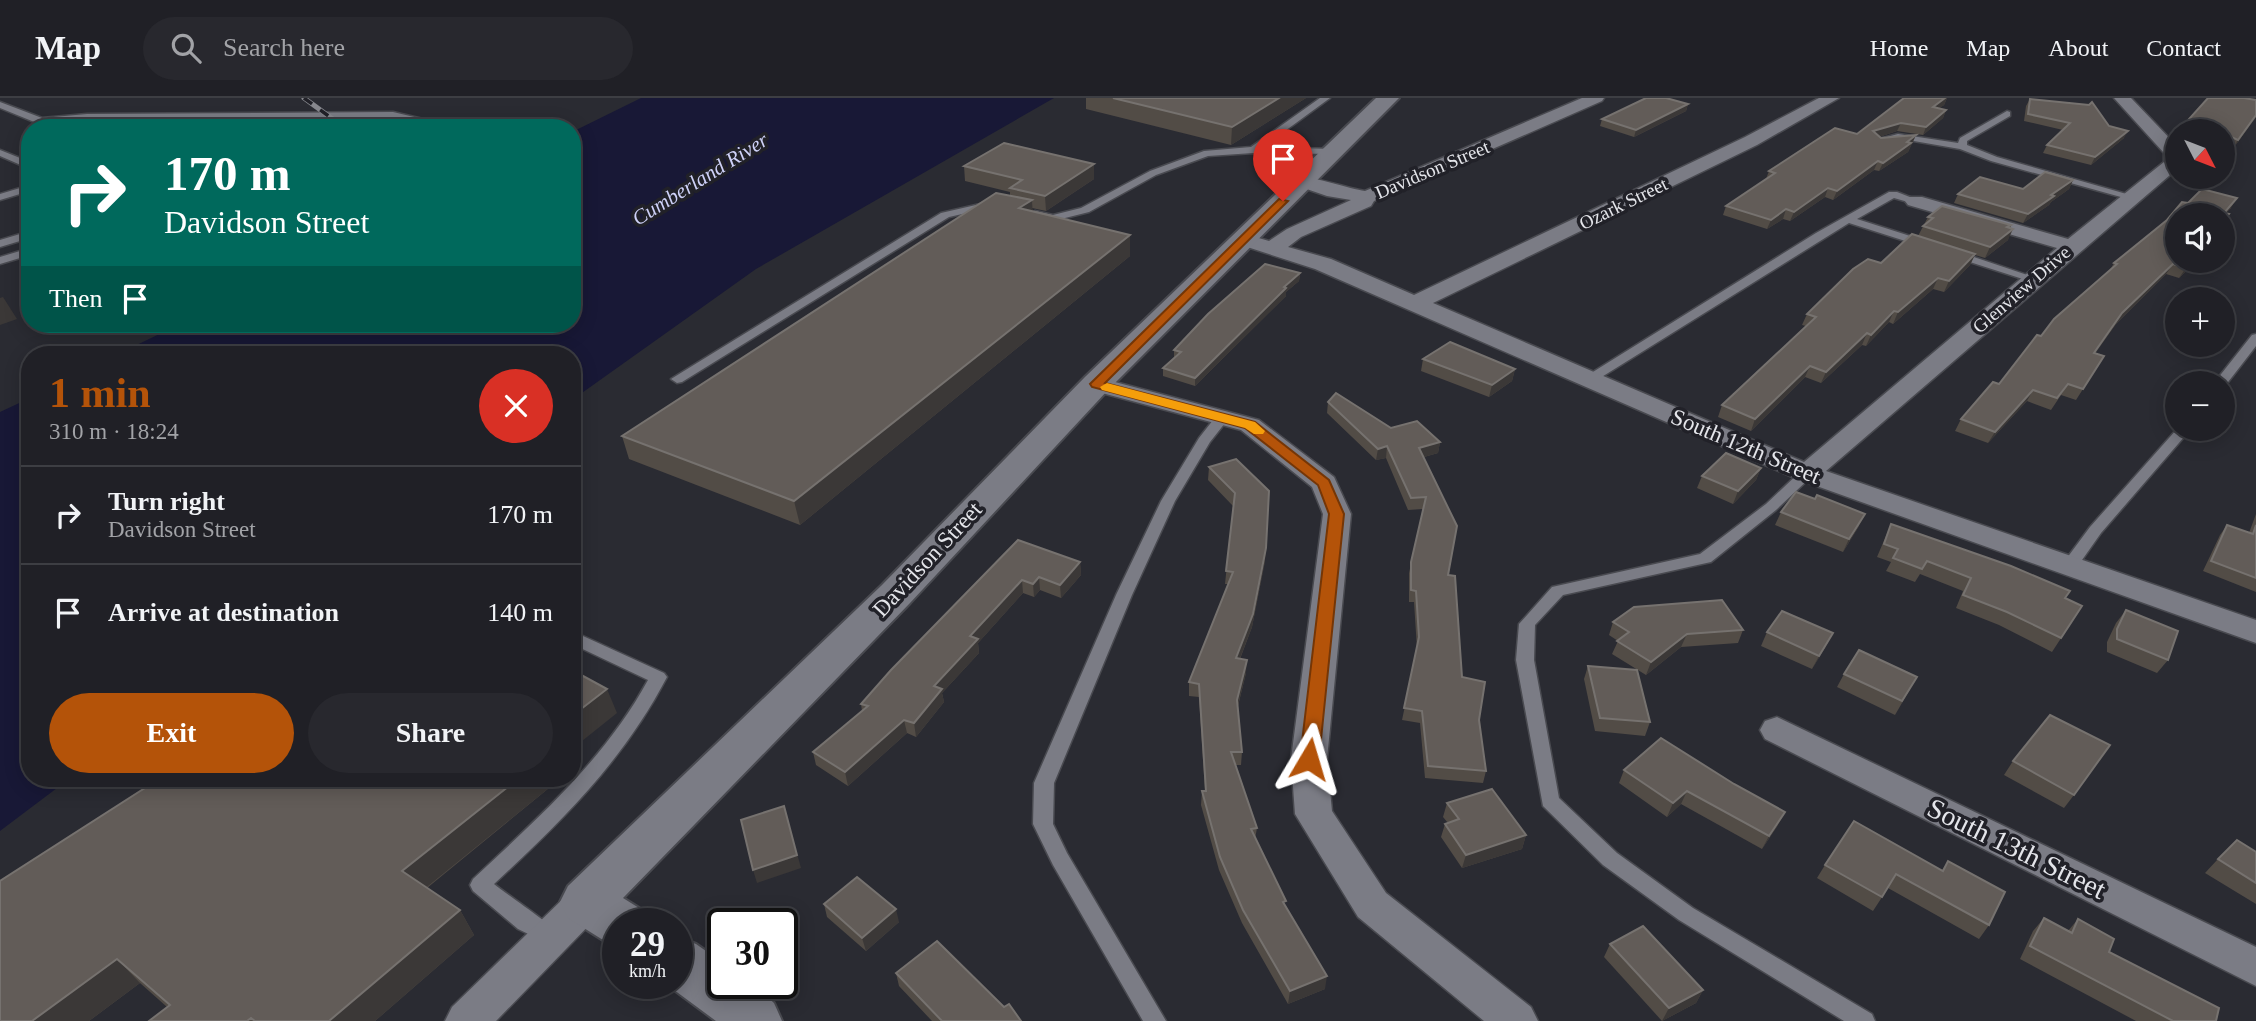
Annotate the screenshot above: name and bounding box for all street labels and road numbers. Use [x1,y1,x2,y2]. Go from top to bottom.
street label: Davidson Street [1372,136,1493,203]
street label: Ozark Street [1576,173,1671,234]
street label: Glenview Drive [1968,241,2074,337]
street label: South 12th Street [1667,404,1825,489]
street label: Davidson Street [868,496,987,622]
street label: South 13th Street [1923,792,2111,905]

